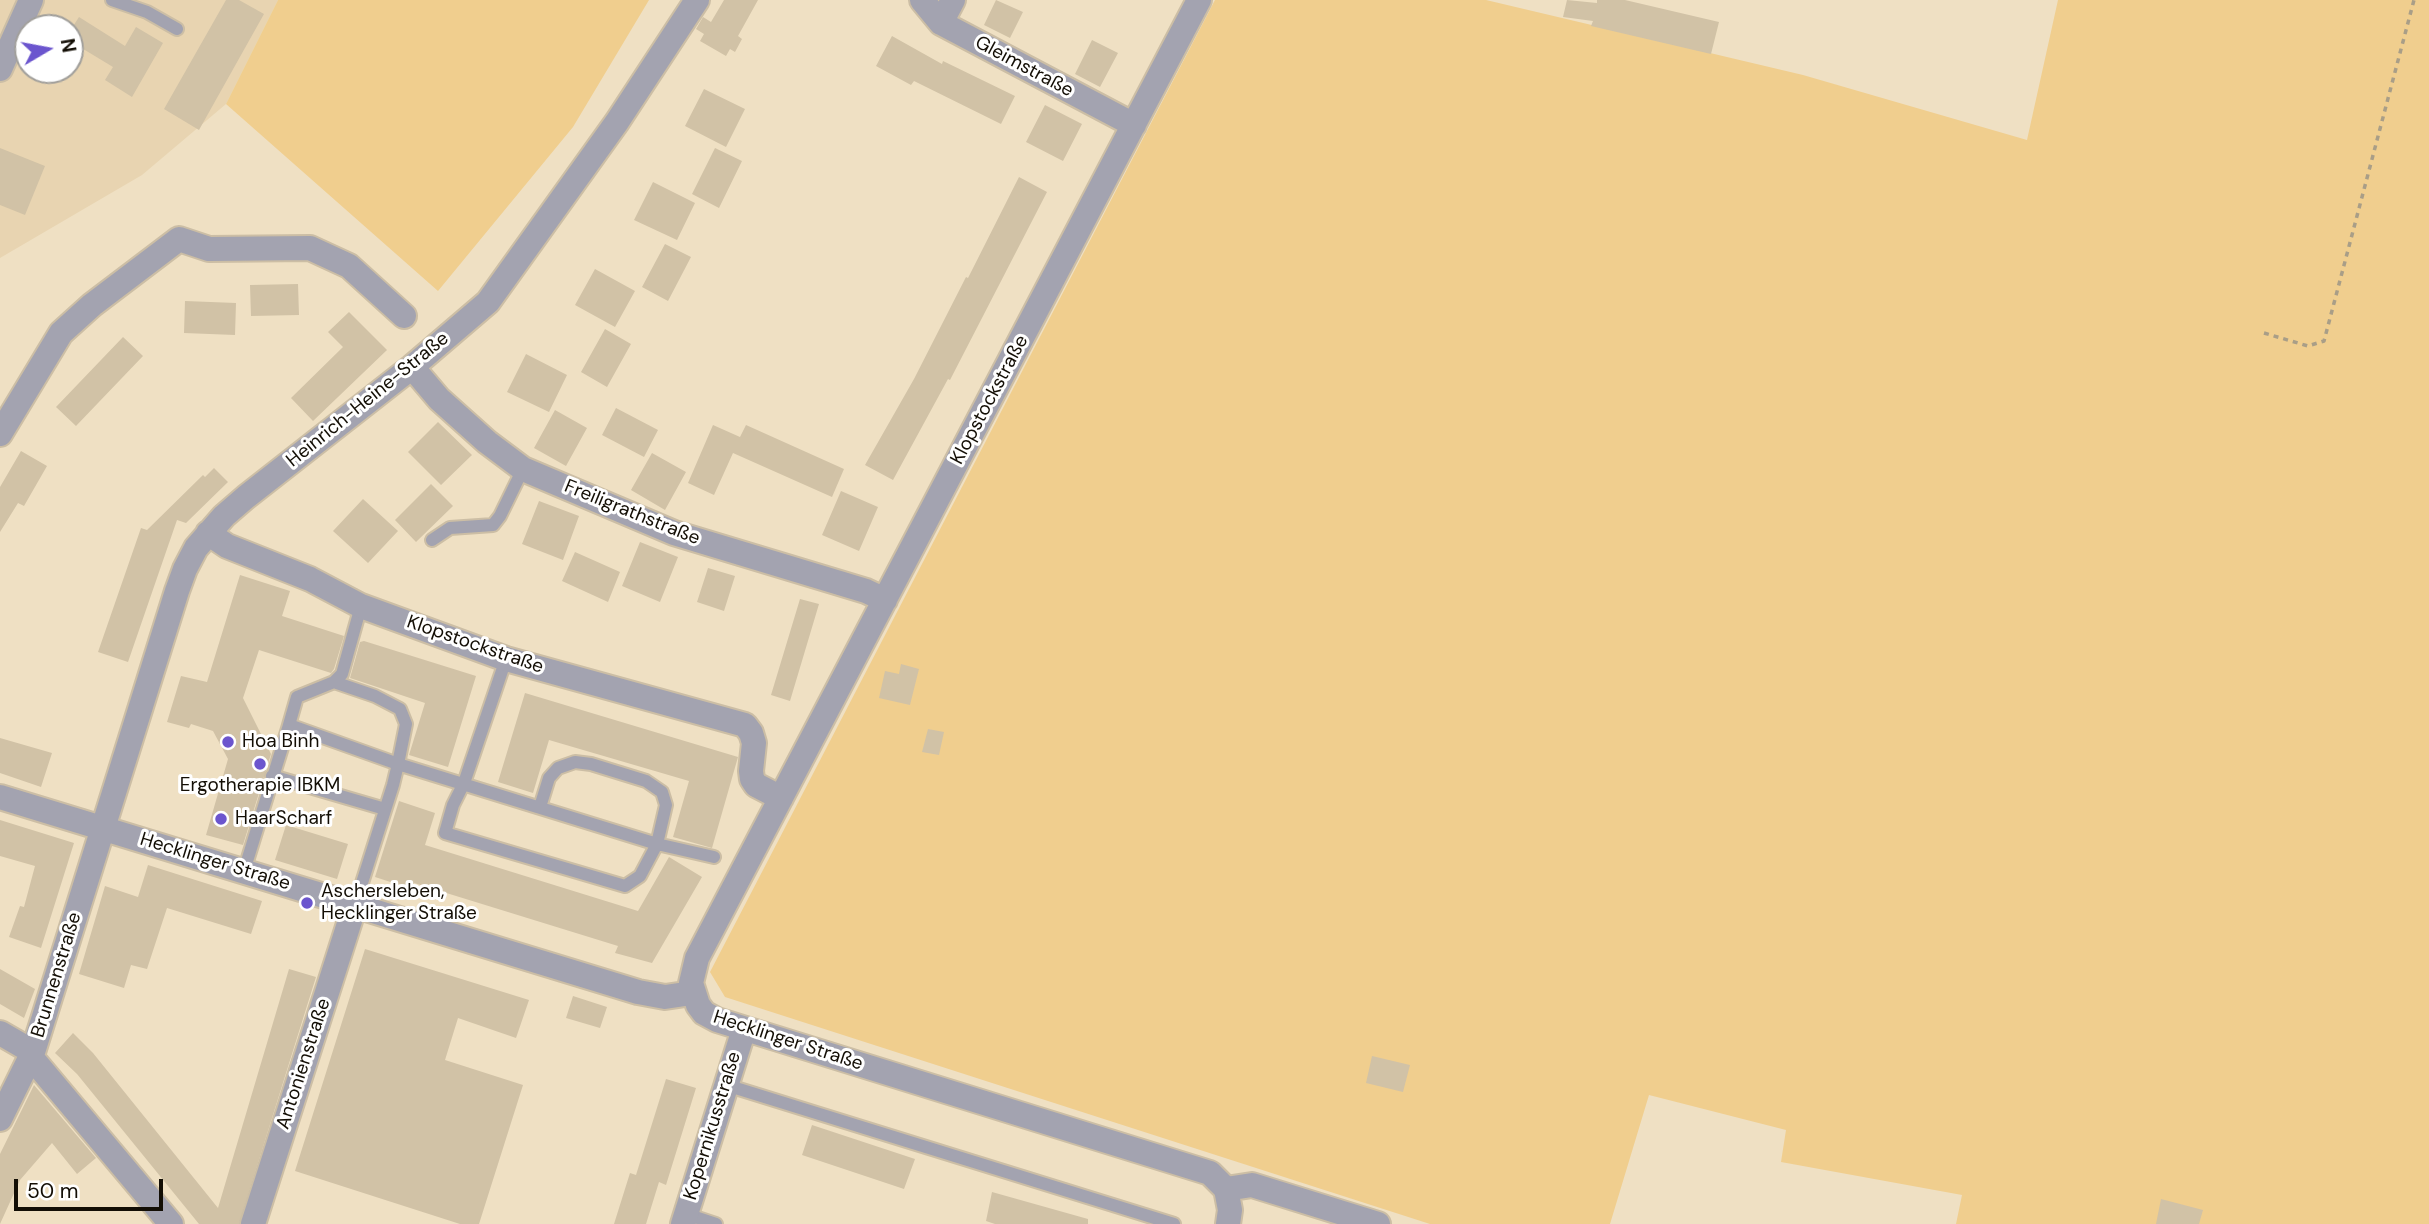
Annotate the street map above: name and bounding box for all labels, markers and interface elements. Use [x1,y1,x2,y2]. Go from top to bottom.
north arrow [14,14,84,84]
street label: Gleimstraße [971,32,1077,102]
text: N [55,37,82,55]
street label: Heinrich-Heine-Straße [282,328,454,472]
street label: Klopstockstraße [946,332,1034,468]
street label: Freiligrathstraße [561,475,703,551]
street label: Klopstockstraße [404,611,546,679]
place label: Hoa Binh [242,731,319,753]
marker: Hoa Binh [220,734,236,750]
marker: Ergotherapie IBKM [252,756,268,772]
place label: Ergotherapie IBKM [180,775,340,797]
place label: HaarScharf [235,808,332,830]
marker: HaarScharf [213,811,229,827]
street label: Hecklinger Straße [137,828,293,896]
place label: Aschersleben, Hecklinger Straße [321,881,477,925]
marker: Aschersleben, Hecklinger Straße [299,895,315,911]
street label: Brunnenstraße [27,910,87,1040]
street label: Antonienstraße [272,996,336,1132]
street label: Hecklinger Straße [710,1006,866,1076]
street label: Kopernikusstraße [680,1049,746,1203]
scale bar [18,1164,166,1208]
text: 50 m [27,1177,78,1205]

